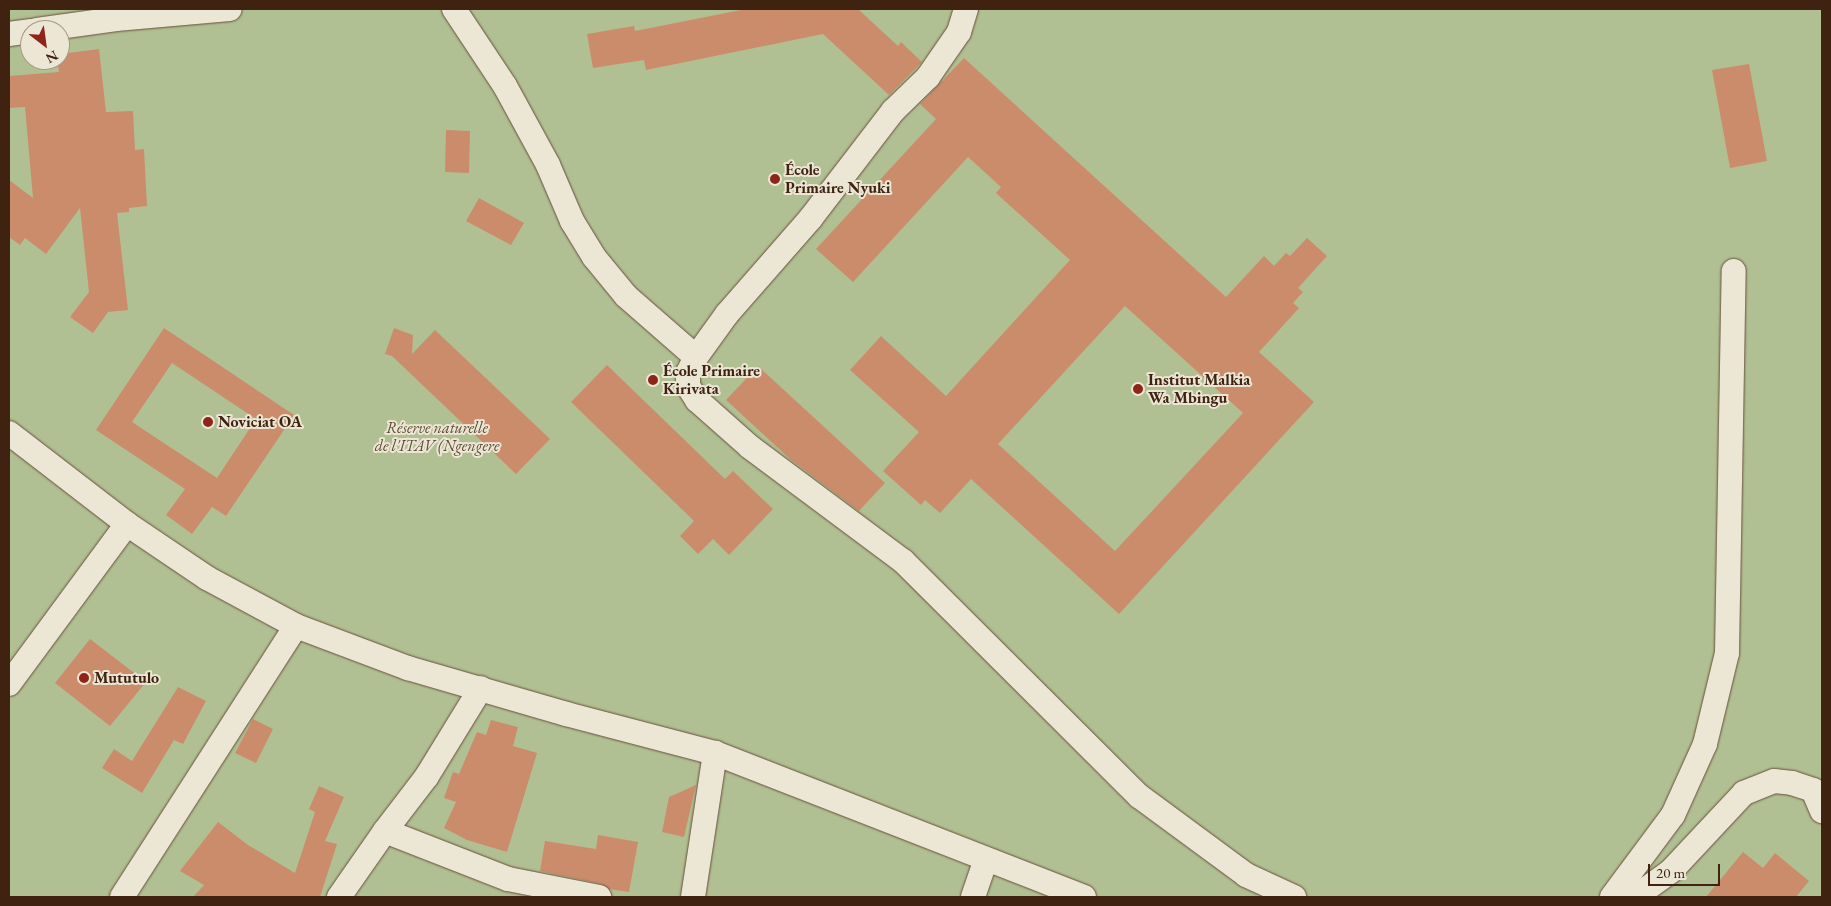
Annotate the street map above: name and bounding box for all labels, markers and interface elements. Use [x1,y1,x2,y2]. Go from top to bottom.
north arrow [20,20,70,70]
text: N [43,46,61,68]
place label: École Primaire Nyuki [785,160,890,198]
marker: École Primaire Nyuki [769,173,781,185]
place label: École Primaire Kirivata [663,361,760,399]
place label: Institut Malkia Wa Mbingu [1148,370,1250,408]
marker: École Primaire Kirivata [647,374,659,386]
marker: Institut Malkia Wa Mbingu [1132,383,1144,395]
place label: Noviciat OA [218,412,302,432]
marker: Noviciat OA [202,416,214,428]
park label: Réserve naturelle de l'ITAV (Ngengere [375,418,499,456]
place label: Mututulo [94,668,159,688]
marker: Mututulo [78,672,90,684]
scale bar [1651,854,1724,886]
text: 20 m [1656,863,1685,882]

